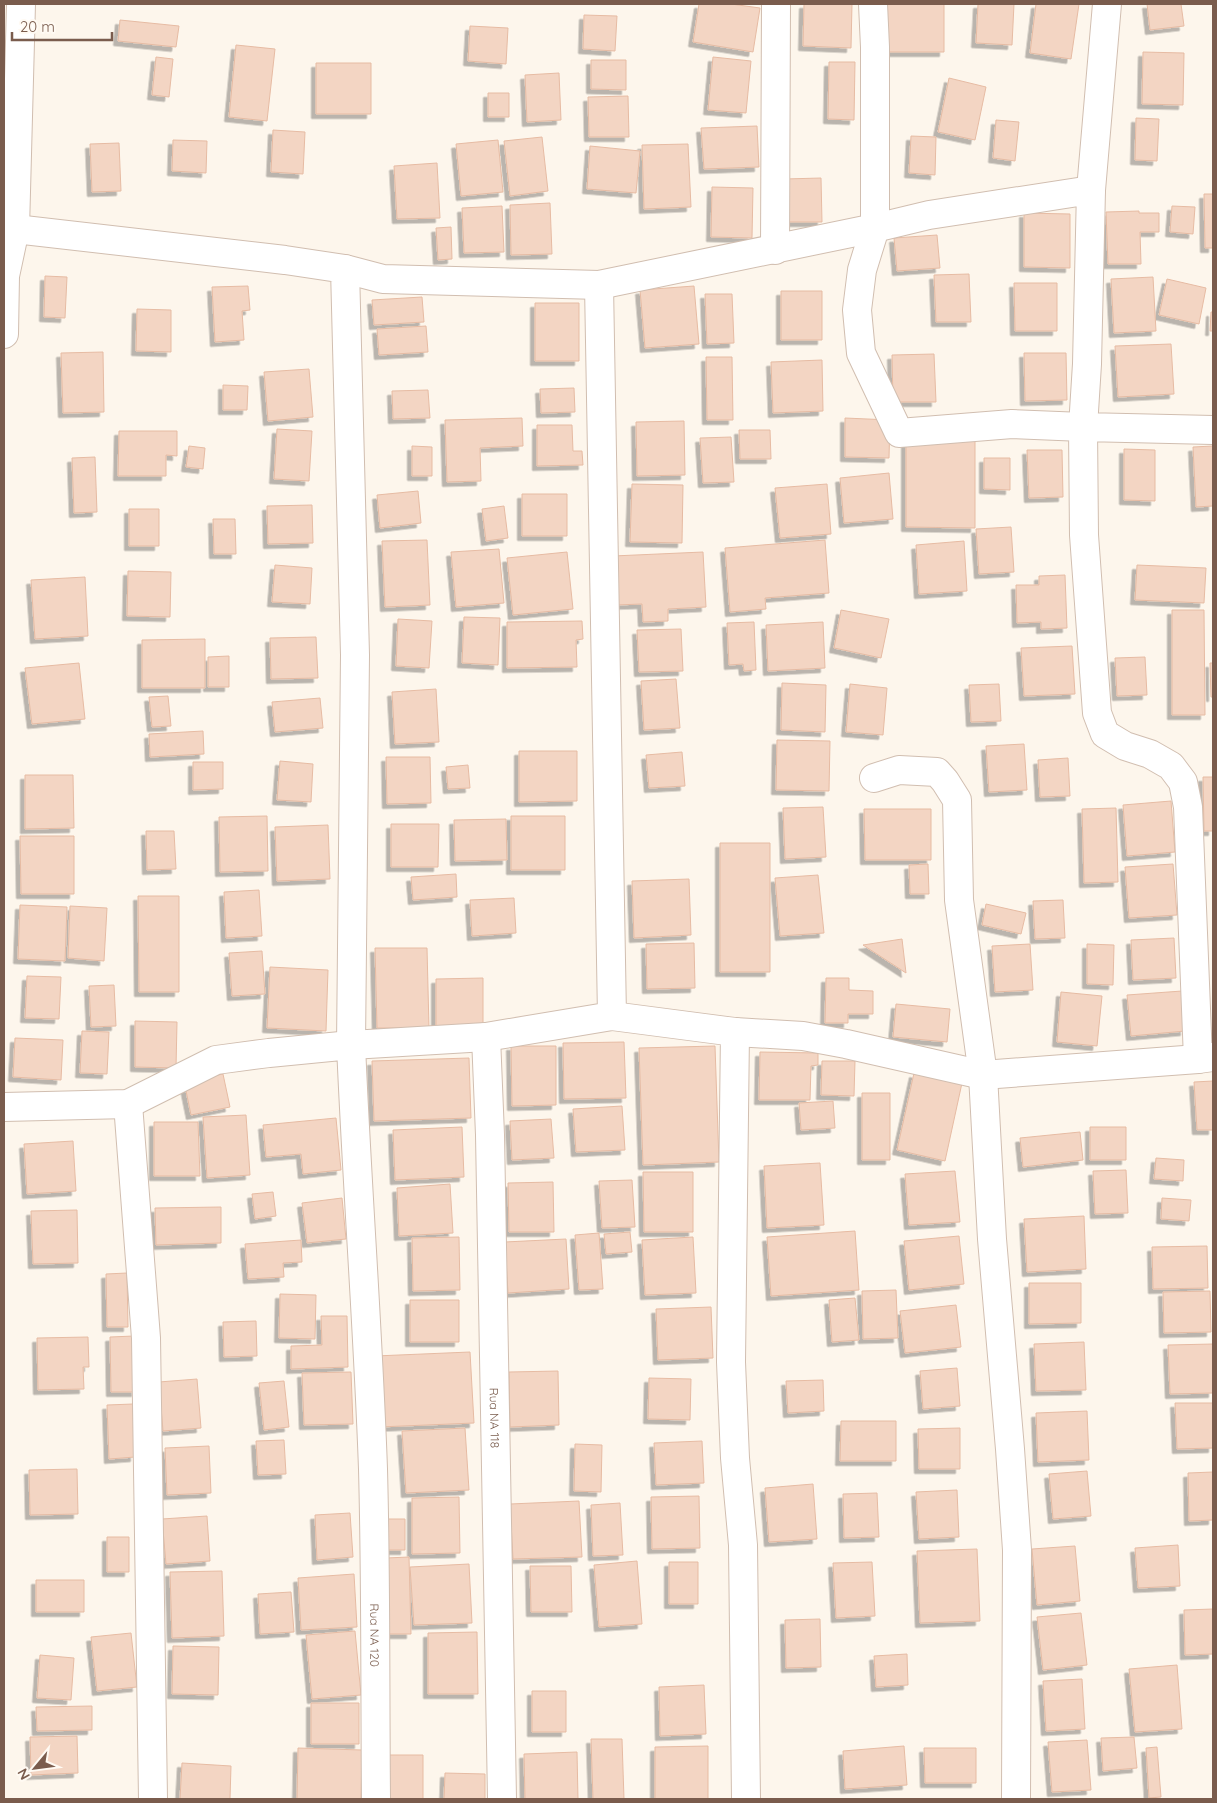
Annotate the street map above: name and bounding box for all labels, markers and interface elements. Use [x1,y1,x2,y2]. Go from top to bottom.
scale bar [12,10,112,42]
text: 20 m [20,17,55,36]
street label: Rua NA 118 [487,1387,503,1448]
street label: Rua NA 120 [368,1603,383,1667]
north arrow [10,1743,60,1793]
text: N [13,1765,34,1783]

